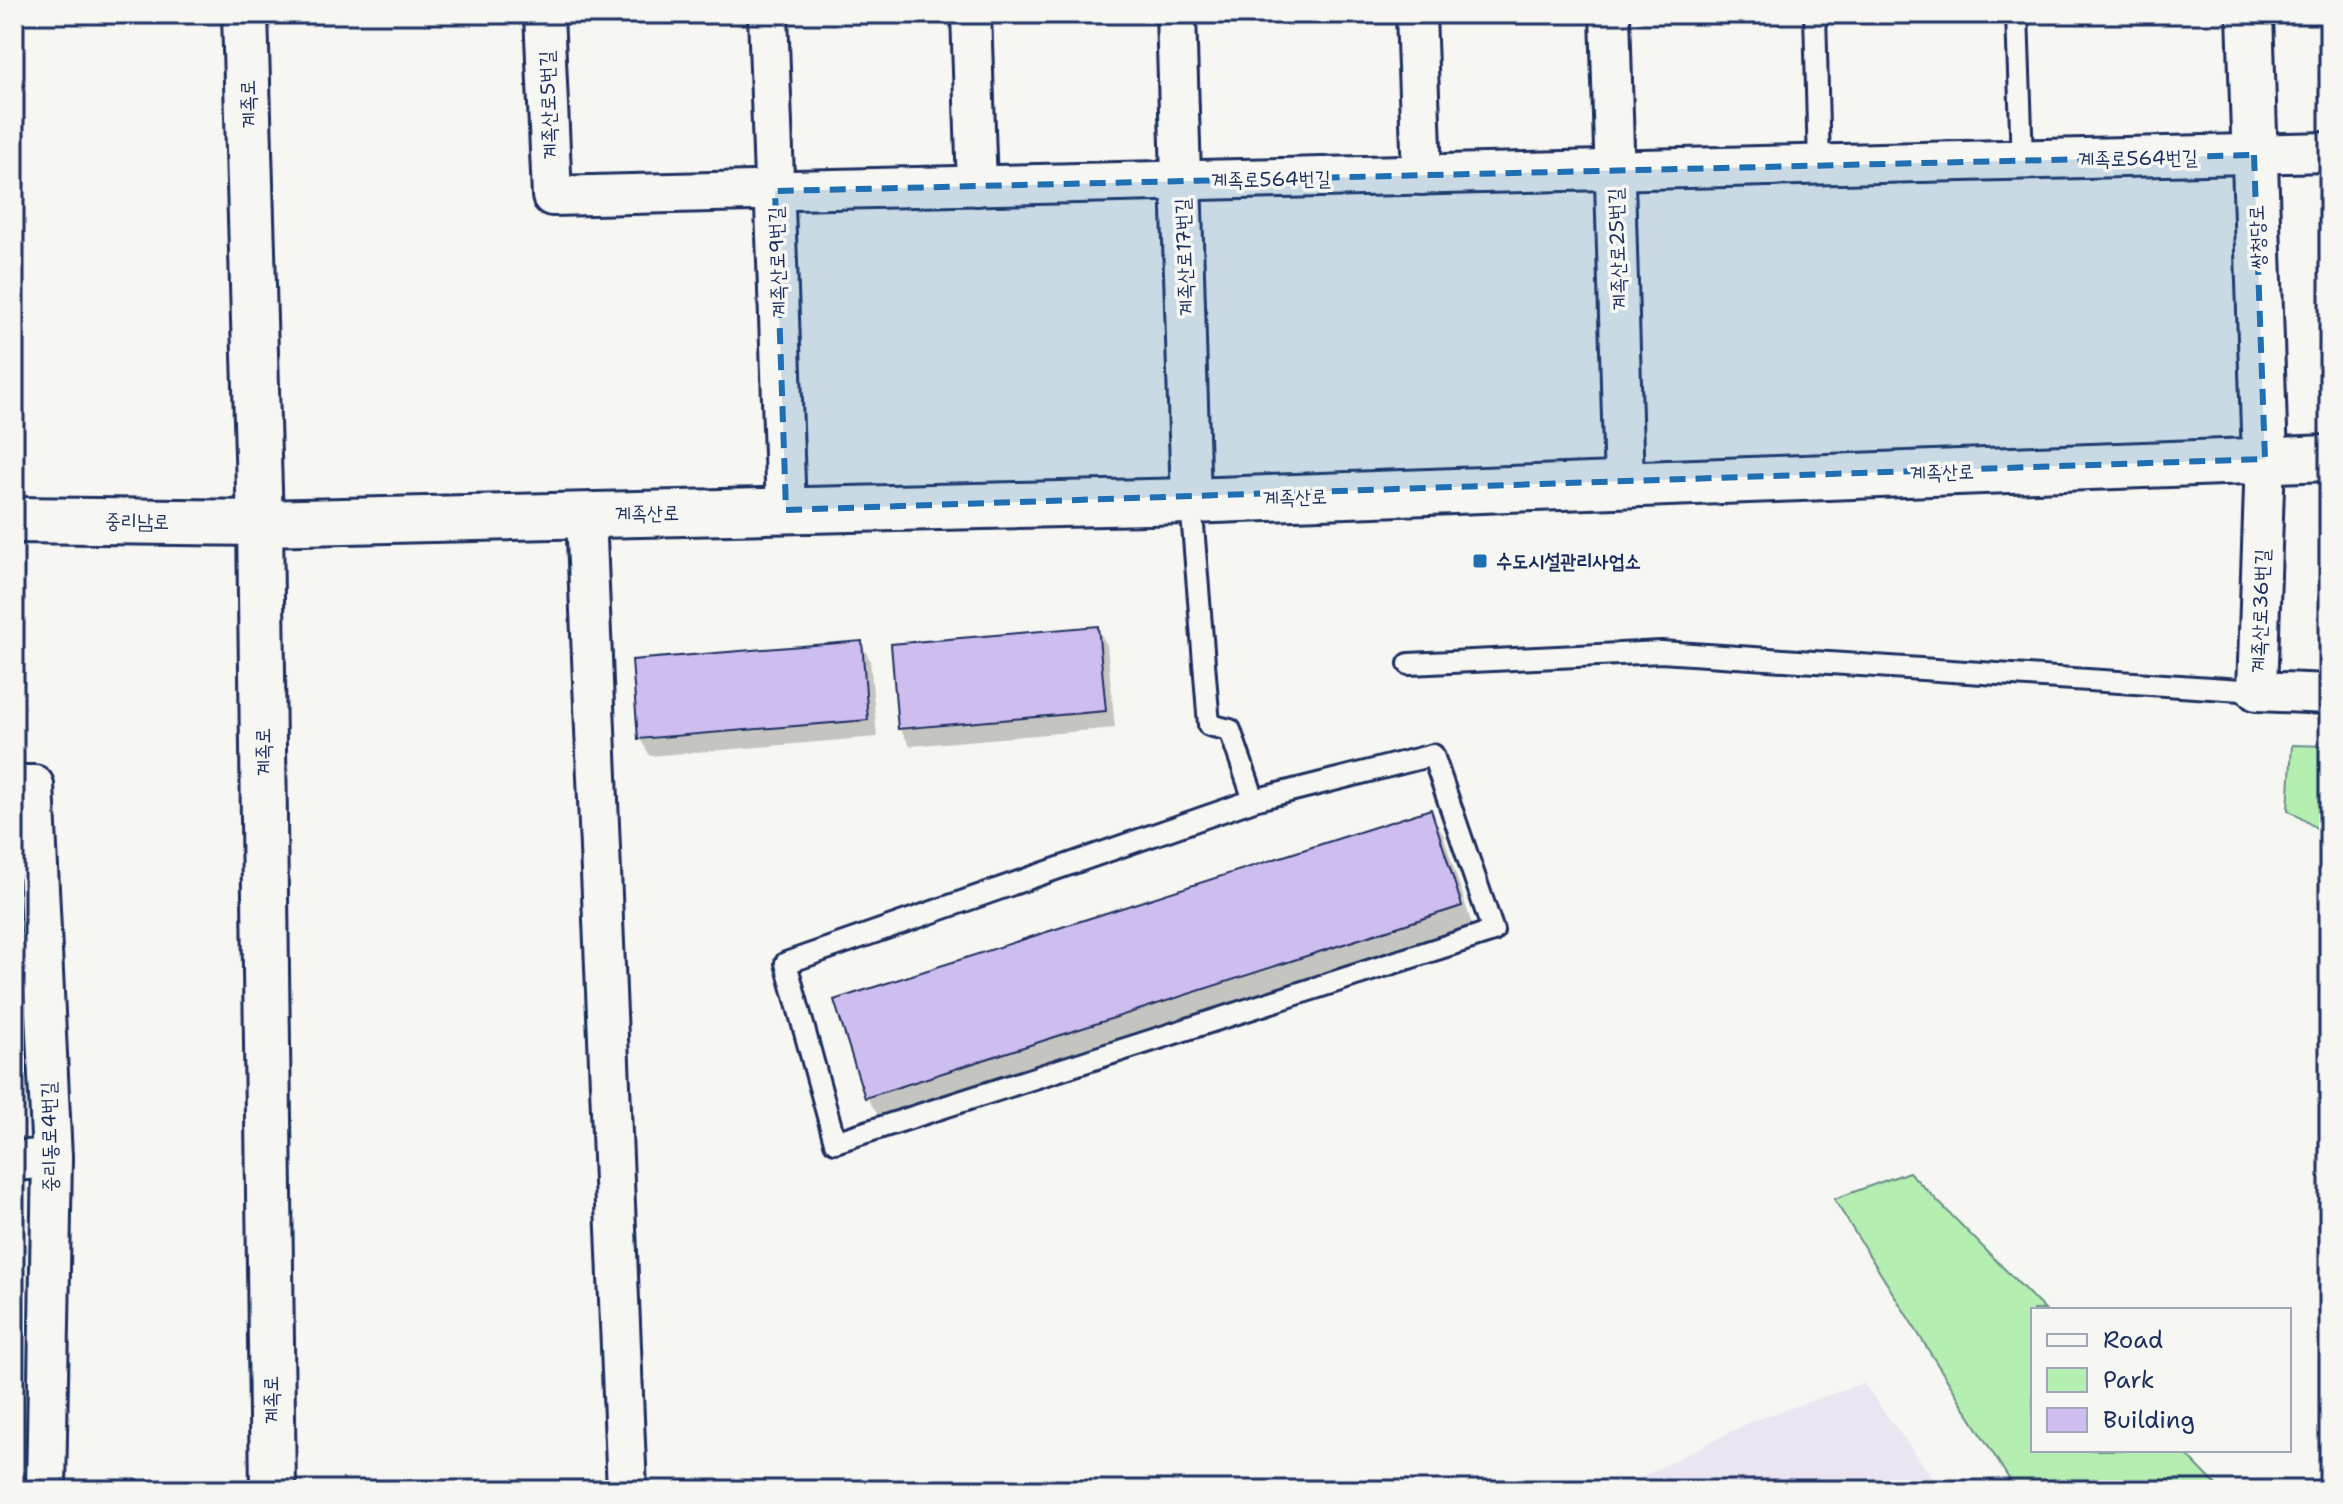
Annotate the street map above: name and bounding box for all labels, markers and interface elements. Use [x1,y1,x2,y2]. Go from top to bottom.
street label: 계족산로5번길 [533,50,563,160]
street label: 계족로 [234,79,262,129]
street label: 계족로564번길 [2078,144,2198,172]
street label: 계족로564번길 [1211,165,1331,193]
street label: 계족산로25번길 [1602,187,1632,311]
street label: 계족산로17번길 [1169,198,1199,316]
street label: 쌍청당로 [2243,204,2271,270]
street label: 계족산로9번길 [762,206,792,318]
street label: 계족산로 [1909,458,1975,486]
street label: 계족산로 [1262,483,1328,511]
street label: 계족산로 [615,499,679,527]
street label: 중리남로 [105,507,169,535]
place label: 수도시설관리사업소 [1496,548,1641,574]
street label: 계족산로36번길 [2245,549,2275,673]
marker: 수도시설관리사업소 [1471,552,1489,570]
street label: 계족로 [250,728,276,776]
street label: 중리동로4번길 [35,1082,63,1192]
legend [2031,1308,2291,1452]
text: Road [2103,1324,2163,1356]
text: Park [2103,1364,2155,1396]
street label: 계족로 [258,1376,284,1424]
text: Building [2103,1404,2195,1436]

